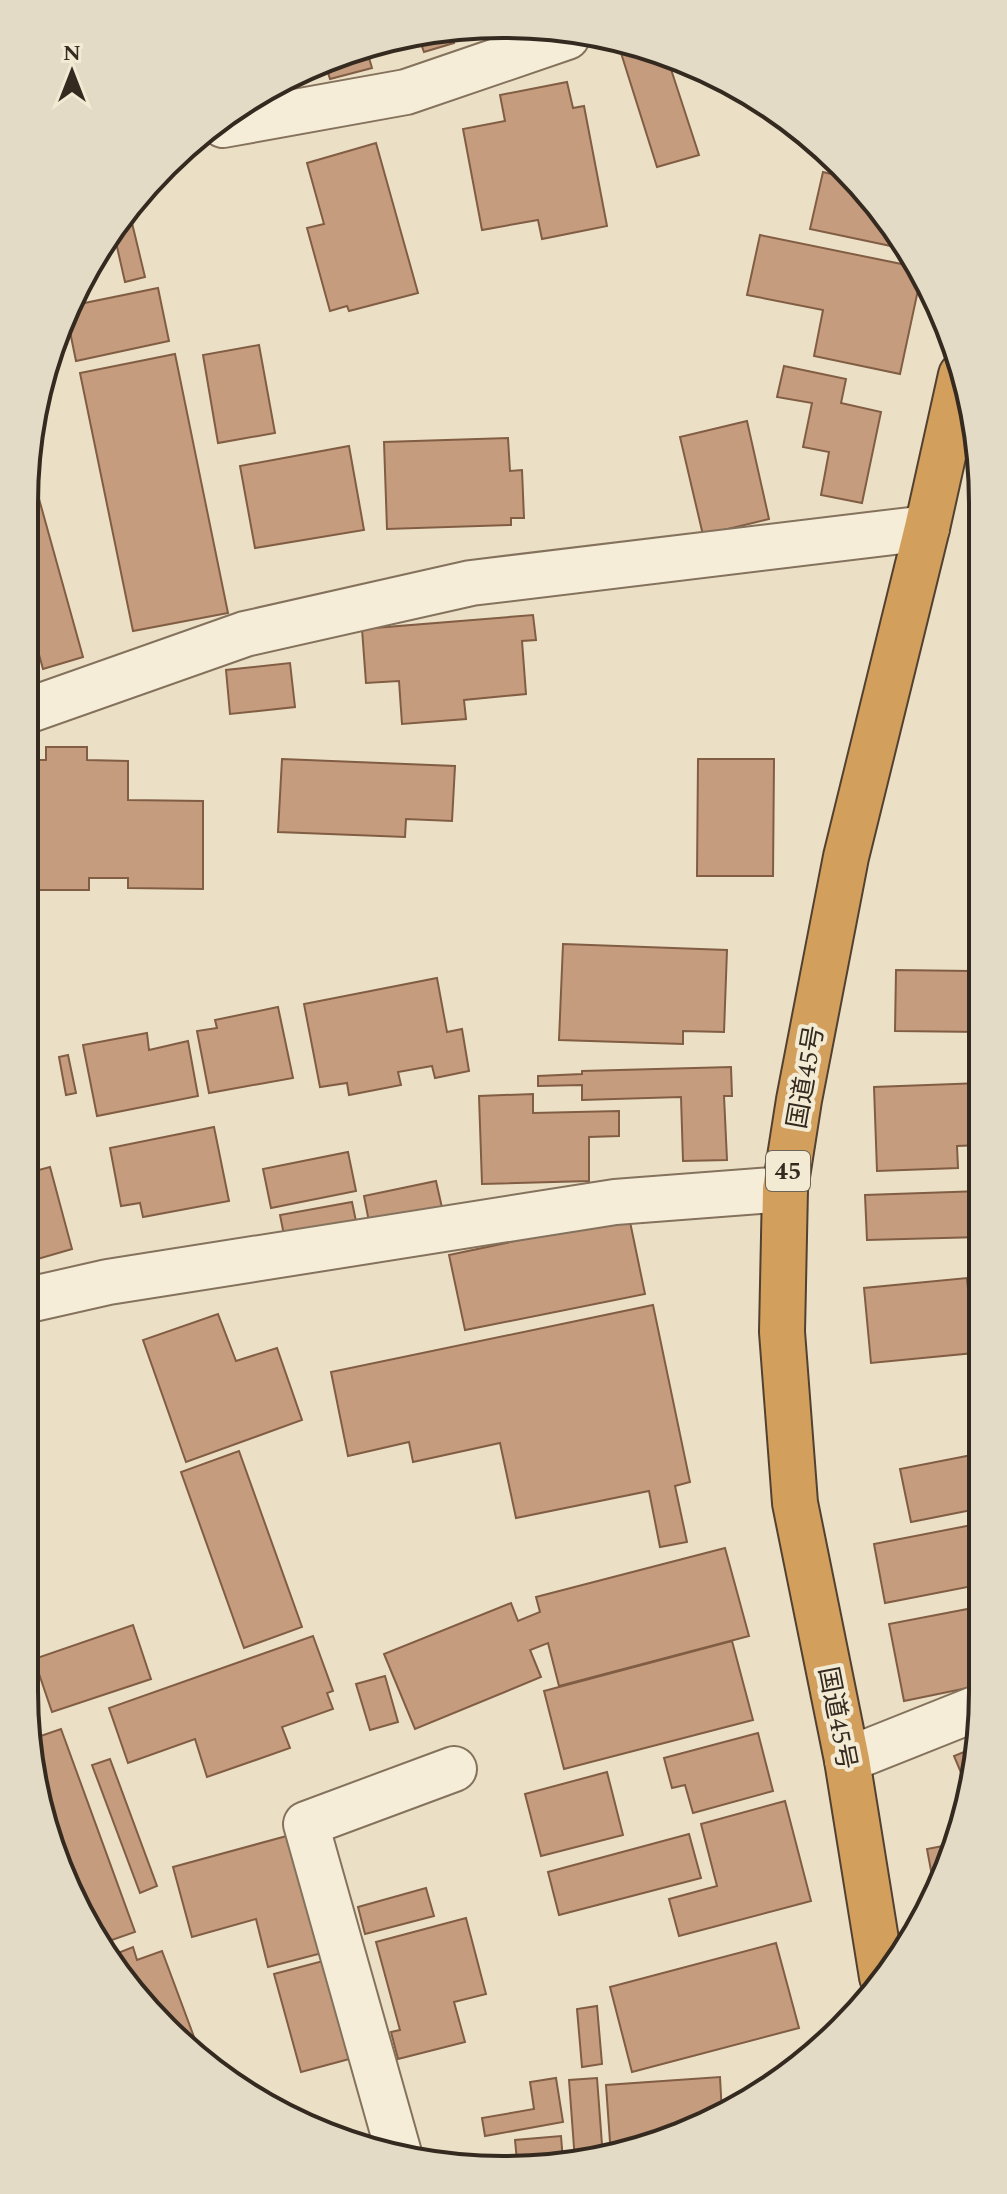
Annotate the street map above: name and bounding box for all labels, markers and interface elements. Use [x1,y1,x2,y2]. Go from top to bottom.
north arrow [32,32,112,112]
text: N [63,37,81,70]
street label: 国道45号 [777,1022,835,1132]
road number: 45 [766,1151,810,1191]
street label: 国道45号 [807,1663,867,1773]

